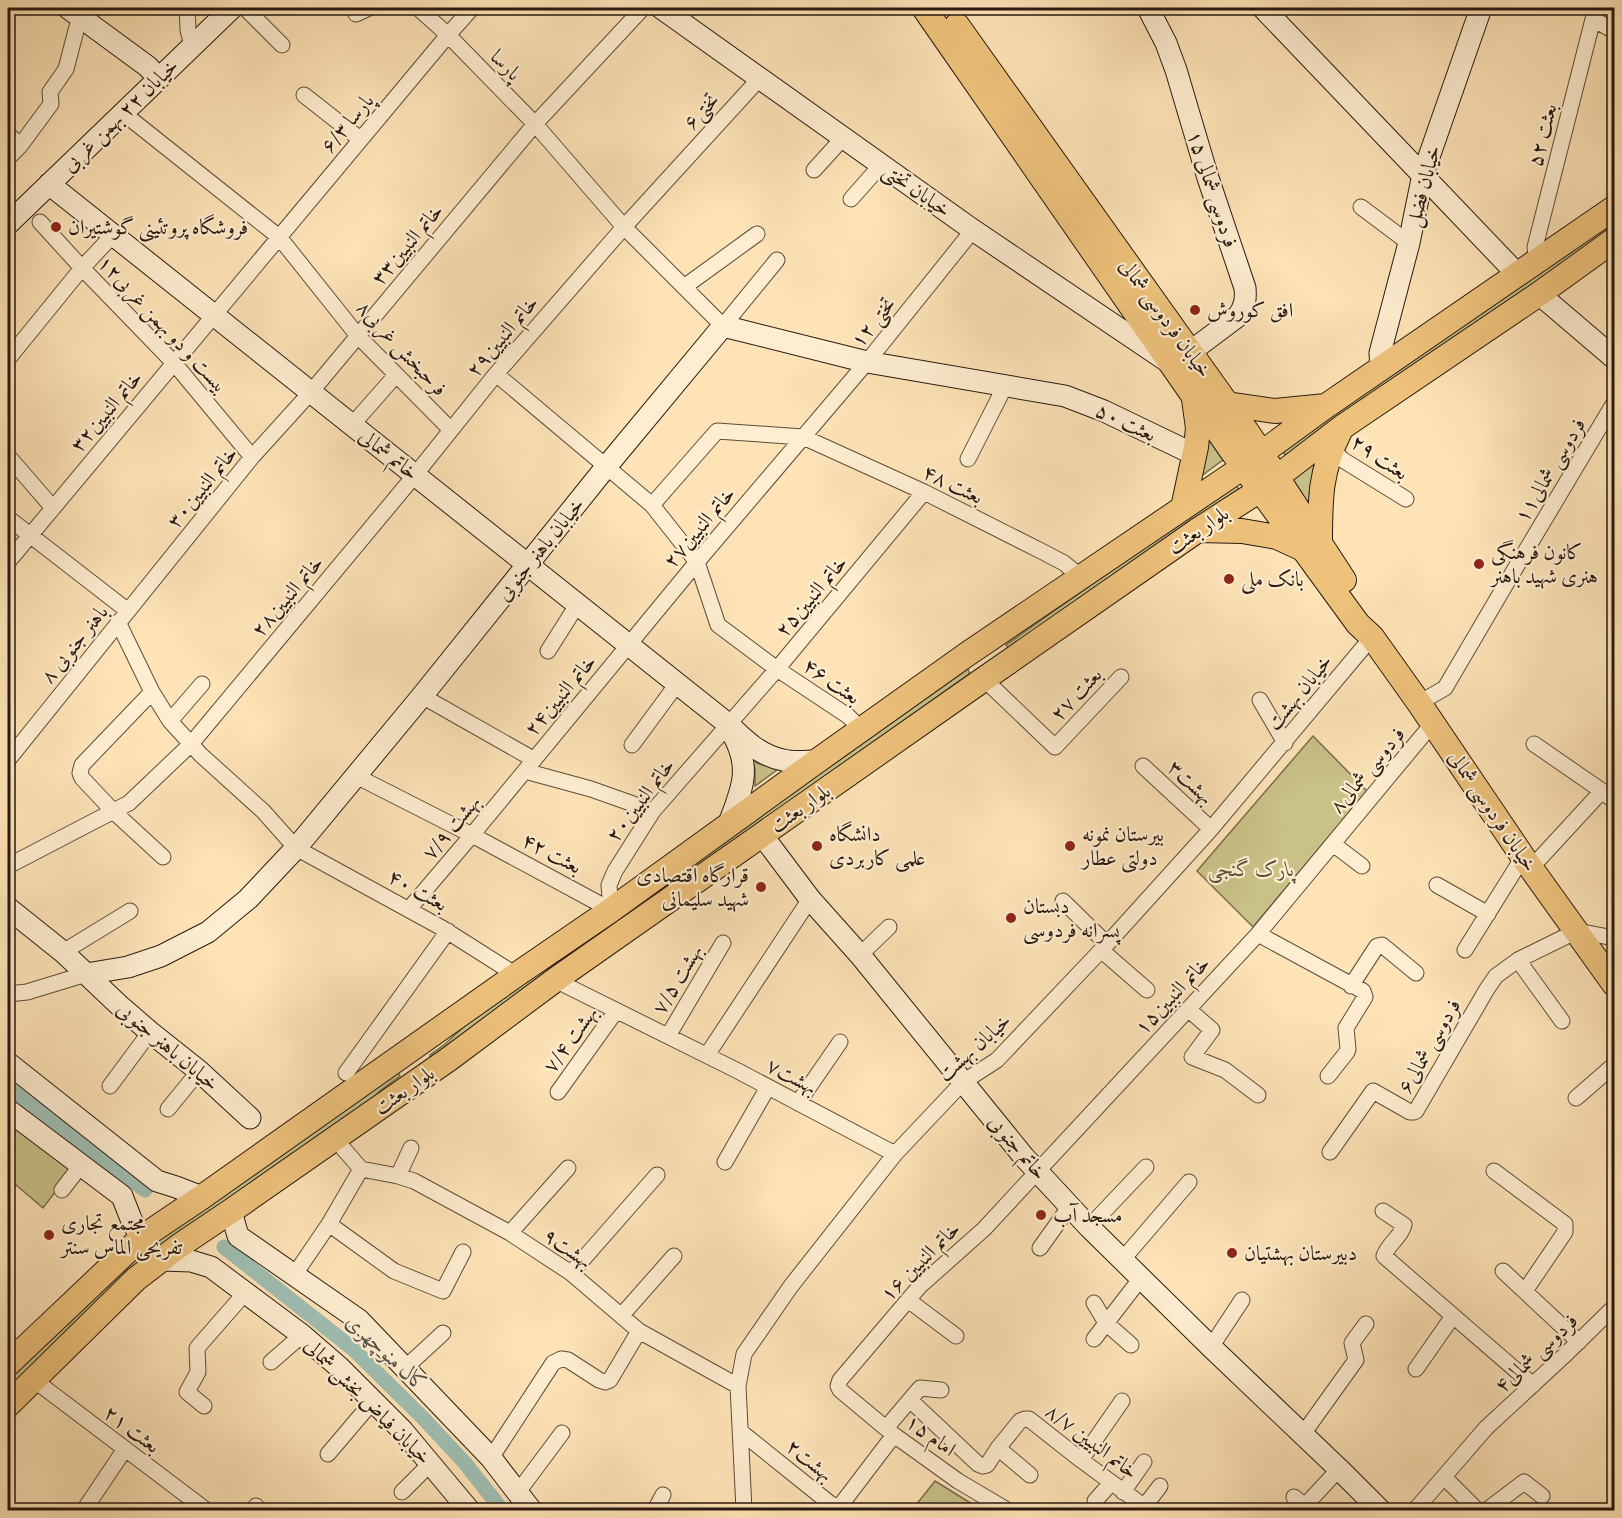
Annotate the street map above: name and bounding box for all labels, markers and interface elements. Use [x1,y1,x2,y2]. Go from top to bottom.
street label: پارسا [483,43,529,88]
street label: خیابان ۲۲ بهمن غربی [55,52,185,179]
street label: تختی۶ [677,86,726,136]
street label: پارسا ۶/۳ [314,87,381,159]
street label: بعثت ۵۲ [1521,101,1563,169]
street label: فردوسی شمالی ۱۵ [1180,127,1245,251]
street label: خیابان فضل [1399,142,1448,230]
street label: خیابان تختی [877,156,957,224]
street label: خاتم النبیین۳۳ [365,197,452,293]
place label: فروشگاه پروتئینی گوشتیران [68,213,248,242]
marker: فروشگاه پروتئینی گوشتیران [49,220,63,234]
street label: بیست و دو بهمن غربی۱۲ [91,249,234,400]
street label: خیابان فردوسی شمالی [1112,253,1219,384]
street label: خاتم النبیین۲۹ [460,289,547,385]
street label: تختی ۱۲ [844,291,903,354]
street label: فرحبخش غربی۸ [350,294,454,403]
place label: افق کوروش [1207,296,1293,324]
marker: افق کوروش [1188,303,1202,317]
street label: خاتم النبیین۳۲ [64,364,151,460]
street label: بعثت ۵۰ [1091,396,1161,448]
street label: فردوسی شمالی۱۱ [1508,413,1593,528]
street label: خاتم شمالی [351,422,425,489]
street label: بعثت ۲۹ [1346,427,1414,487]
street label: خاتم النبیین۳۰ [160,440,247,537]
street label: بعثت ۴۸ [918,457,988,511]
street label: خاتم النبیین۲۷ [657,480,744,576]
street label: خیابان باهنر جنوبی [489,491,591,607]
street label: بلوار بعثت [1162,499,1234,561]
place label: کانون فرهنگی هنری شهید باهنر [1489,538,1598,590]
street label: خاتم النبیین۲۸ [245,549,332,645]
street label: خاتم النبیین۲۵ [769,549,856,645]
marker: کانون فرهنگی هنری شهید باهنر [1472,557,1486,571]
place label: بانک ملی [1241,565,1304,595]
marker: بانک ملی [1222,572,1236,586]
street label: باهنر جنوبی ۸ [34,599,115,690]
street label: خاتم النبیین۲۴ [518,648,605,744]
street label: خیابان بهشت [1260,648,1338,736]
street label: بعثت ۴۶ [798,651,866,711]
street label: بعثت ۲۷ [1044,661,1108,727]
street label: فردوسی شمالی۸ [1323,721,1412,820]
street label: خیابان فردوسی شمالی [1441,745,1544,878]
street label: خاتم النبیین۲۰ [599,752,684,850]
street label: بهشت۳ [1162,753,1220,811]
street label: بلوار بعثت [764,777,836,839]
street label: بهشت ۷/۹ [415,788,487,866]
place label: دانشگاه علمی کاربردی [829,820,925,872]
place label: بیرستان نمونه دولتی عطار [1080,820,1164,873]
street label: بعثت ۴۲ [517,826,587,880]
marker: دانشگاه علمی کاربردی [810,839,824,853]
marker: بیرستان نمونه دولتی عطار [1063,839,1077,853]
park label: پارک گنجی [1208,855,1296,884]
place label: قرارگاه اقتصادی شهید سلیمانی [636,861,749,913]
street label: بعثت ۴۰ [383,862,453,918]
marker: قرارگاه اقتصادی شهید سلیمانی [754,880,768,894]
place label: دبستان پسرانه فردوسی [1023,892,1121,945]
marker: دبستان پسرانه فردوسی [1004,911,1018,925]
street label: بهشت ۷/۵ [645,939,709,1019]
street label: خاتم النببین۱۵ [1128,950,1219,1043]
street label: فردوسی شمالی۶ [1391,994,1468,1099]
street label: خیابان باهنر جنوبی [110,995,225,1098]
street label: بهشت ۷/۴ [536,1000,604,1078]
street label: خیابان بهشت [931,1006,1017,1088]
street label: بهشت۷ [762,1051,822,1101]
street label: بلوار بعثت [368,1059,440,1121]
street label: خاتم جنوبی [979,1109,1054,1188]
place label: مسجد آب [1053,1201,1122,1229]
marker: مسجد آب [1034,1208,1048,1222]
place label: مجتمع تجاری تفریحی الماس سنتر [59,1209,183,1261]
street label: خاتم النبیین ۱۶ [874,1215,969,1310]
street label: بهشت۹ [538,1221,598,1275]
marker: مجتمع تجاری تفریحی الماس سنتر [42,1228,56,1242]
place label: دبیرستان بهشتیان [1244,1239,1357,1267]
marker: دبیرستان بهشتیان [1225,1246,1239,1260]
water label: کال منوچهری [339,1307,435,1399]
street label: فردوسی شمالی۴ [1488,1307,1585,1400]
street label: خیابان فیاض بخش شمالی [298,1331,438,1471]
street label: خاتم النبیین ۸/۷ [1037,1397,1144,1488]
street label: بعثت ۲۱ [98,1399,166,1459]
street label: امام ۱۵ [898,1407,962,1466]
street label: بهشت۲ [780,1432,840,1488]

